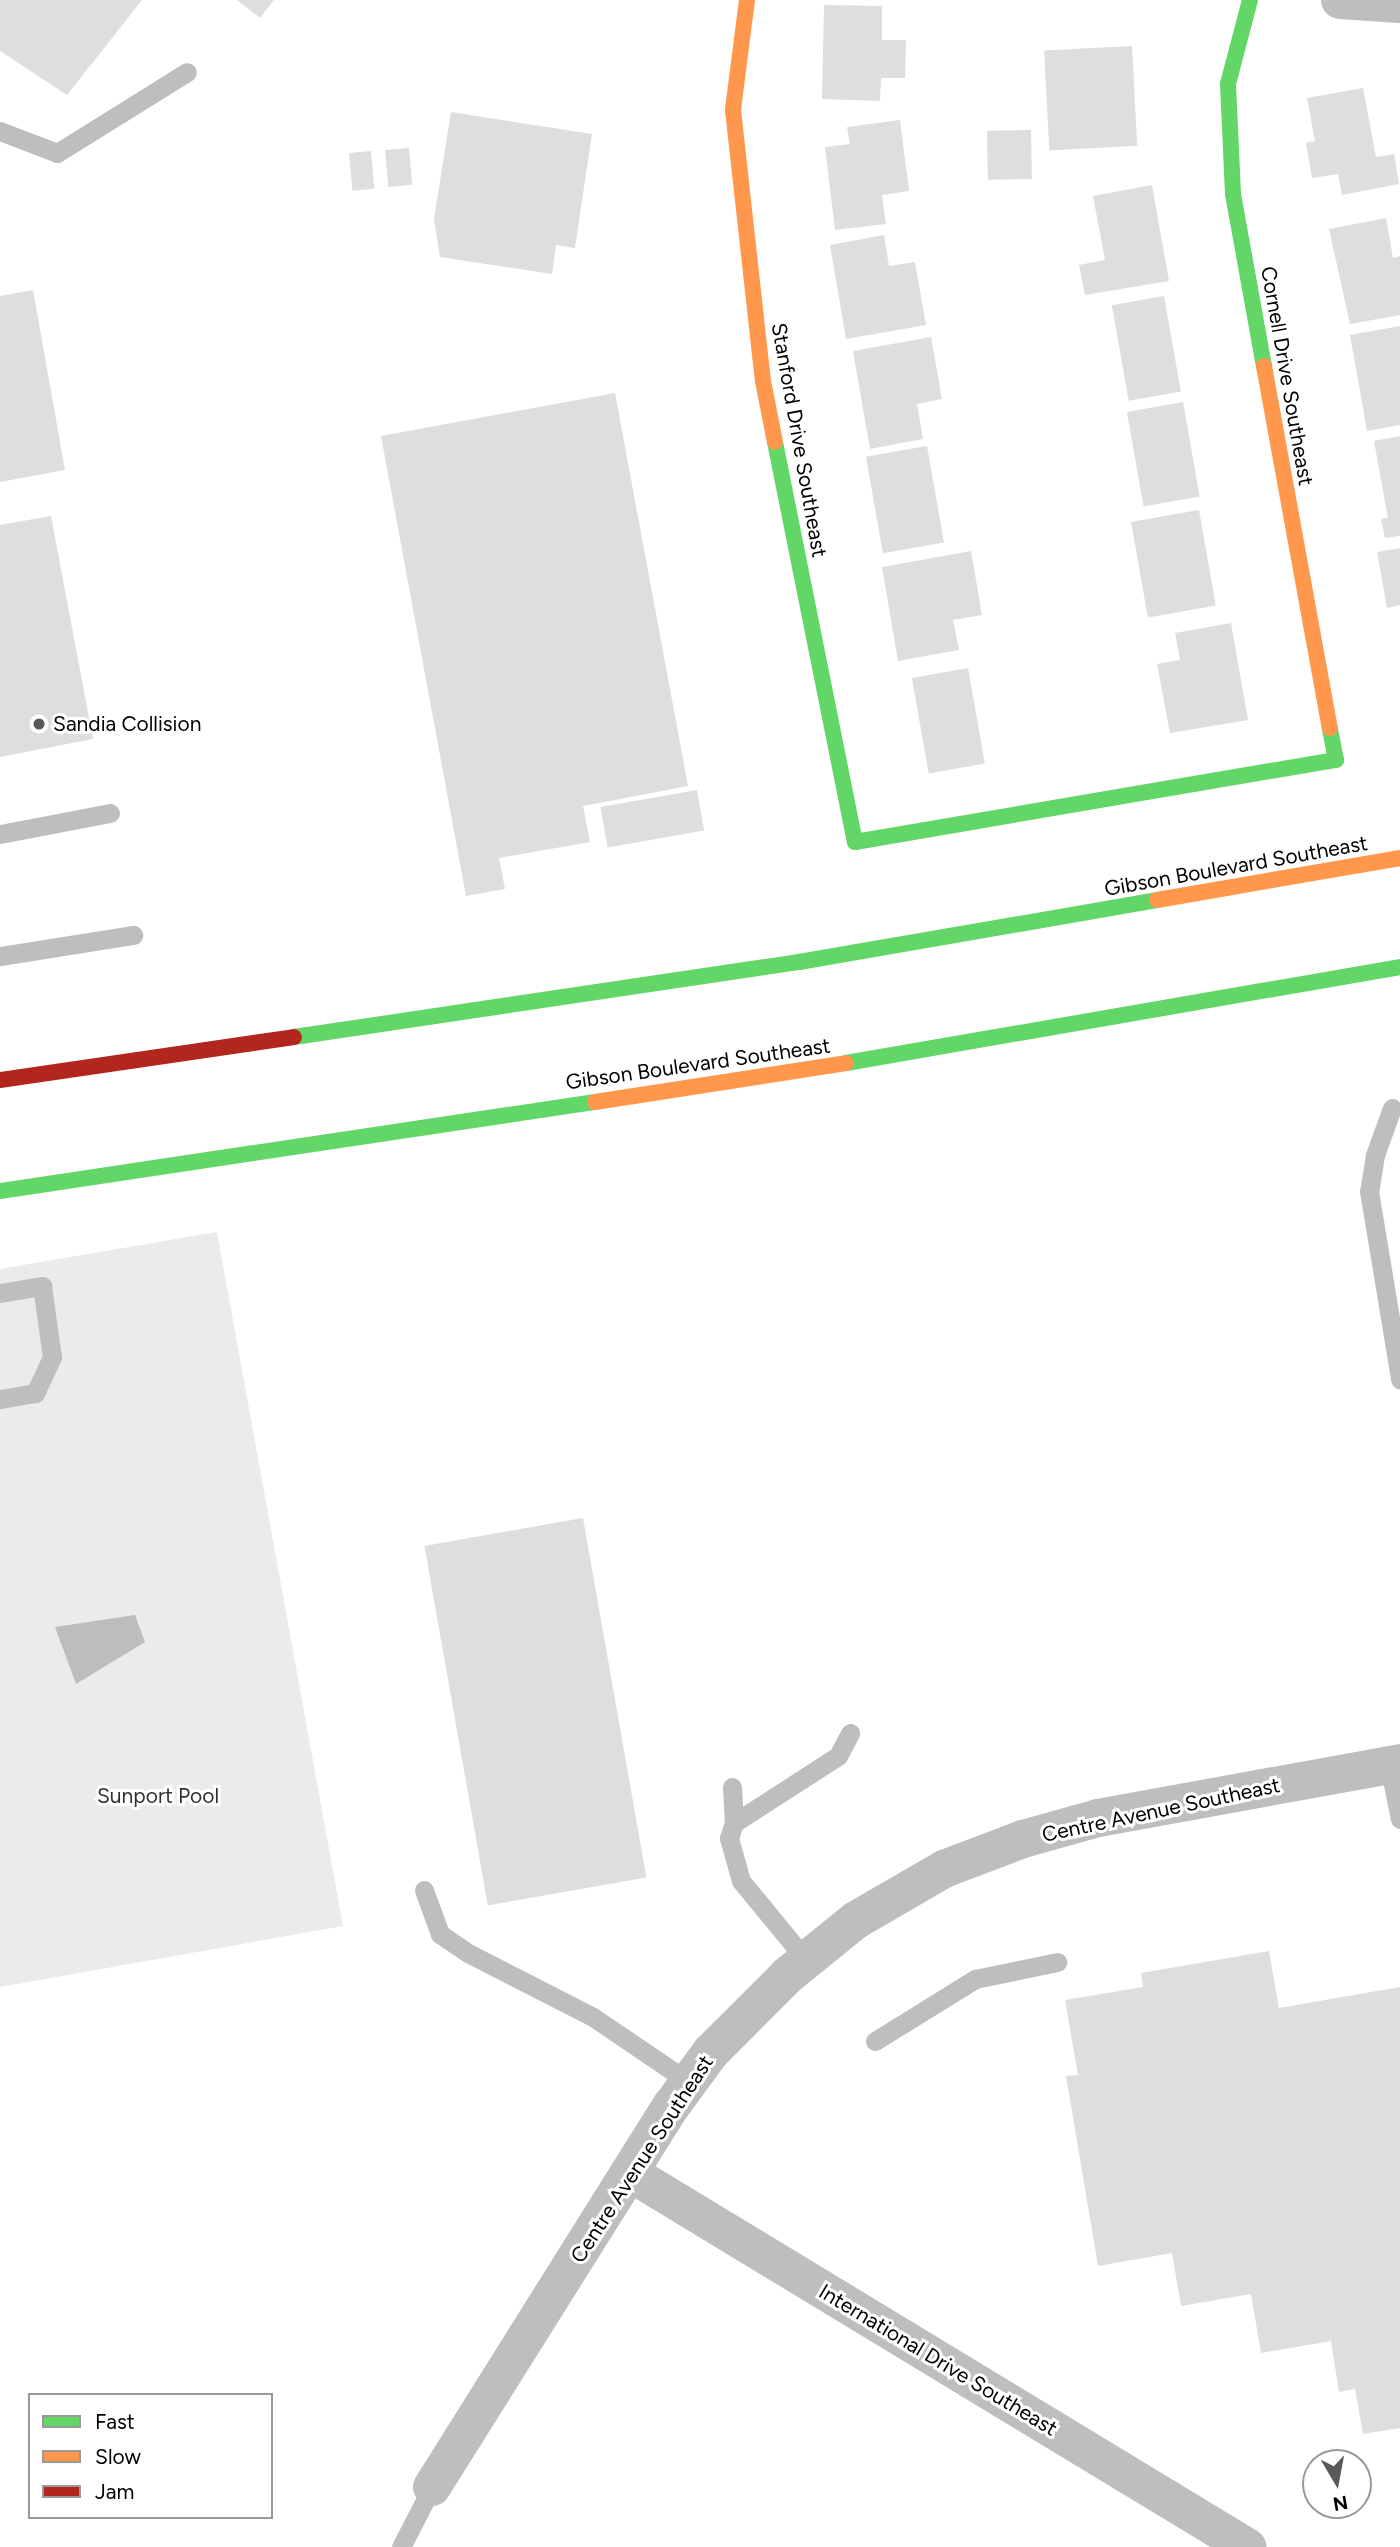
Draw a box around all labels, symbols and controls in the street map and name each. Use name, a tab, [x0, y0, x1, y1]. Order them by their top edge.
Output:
street label: Cornell Drive Southeast	[1255, 264, 1319, 488]
street label: Stanford Drive Southeast	[766, 321, 832, 559]
place label: Sandia Collision	[53, 711, 201, 737]
marker: Sandia Collision	[31, 716, 47, 732]
street label: Gibson Boulevard Southeast	[1102, 830, 1370, 902]
street label: Gibson Boulevard Southeast	[564, 1033, 832, 1095]
street label: Centre Avenue Southeast	[1040, 1772, 1282, 1848]
park label: Sunport Pool	[97, 1783, 219, 1809]
street label: Centre Avenue Southeast	[565, 2050, 719, 2268]
street label: International Drive Southeast	[814, 2279, 1062, 2441]
legend	[28, 2393, 273, 2519]
text: Fast	[95, 2409, 135, 2434]
text: Slow	[95, 2444, 141, 2469]
north arrow	[1302, 2449, 1372, 2519]
text: Jam	[95, 2479, 134, 2504]
text: N	[1331, 2491, 1350, 2516]

